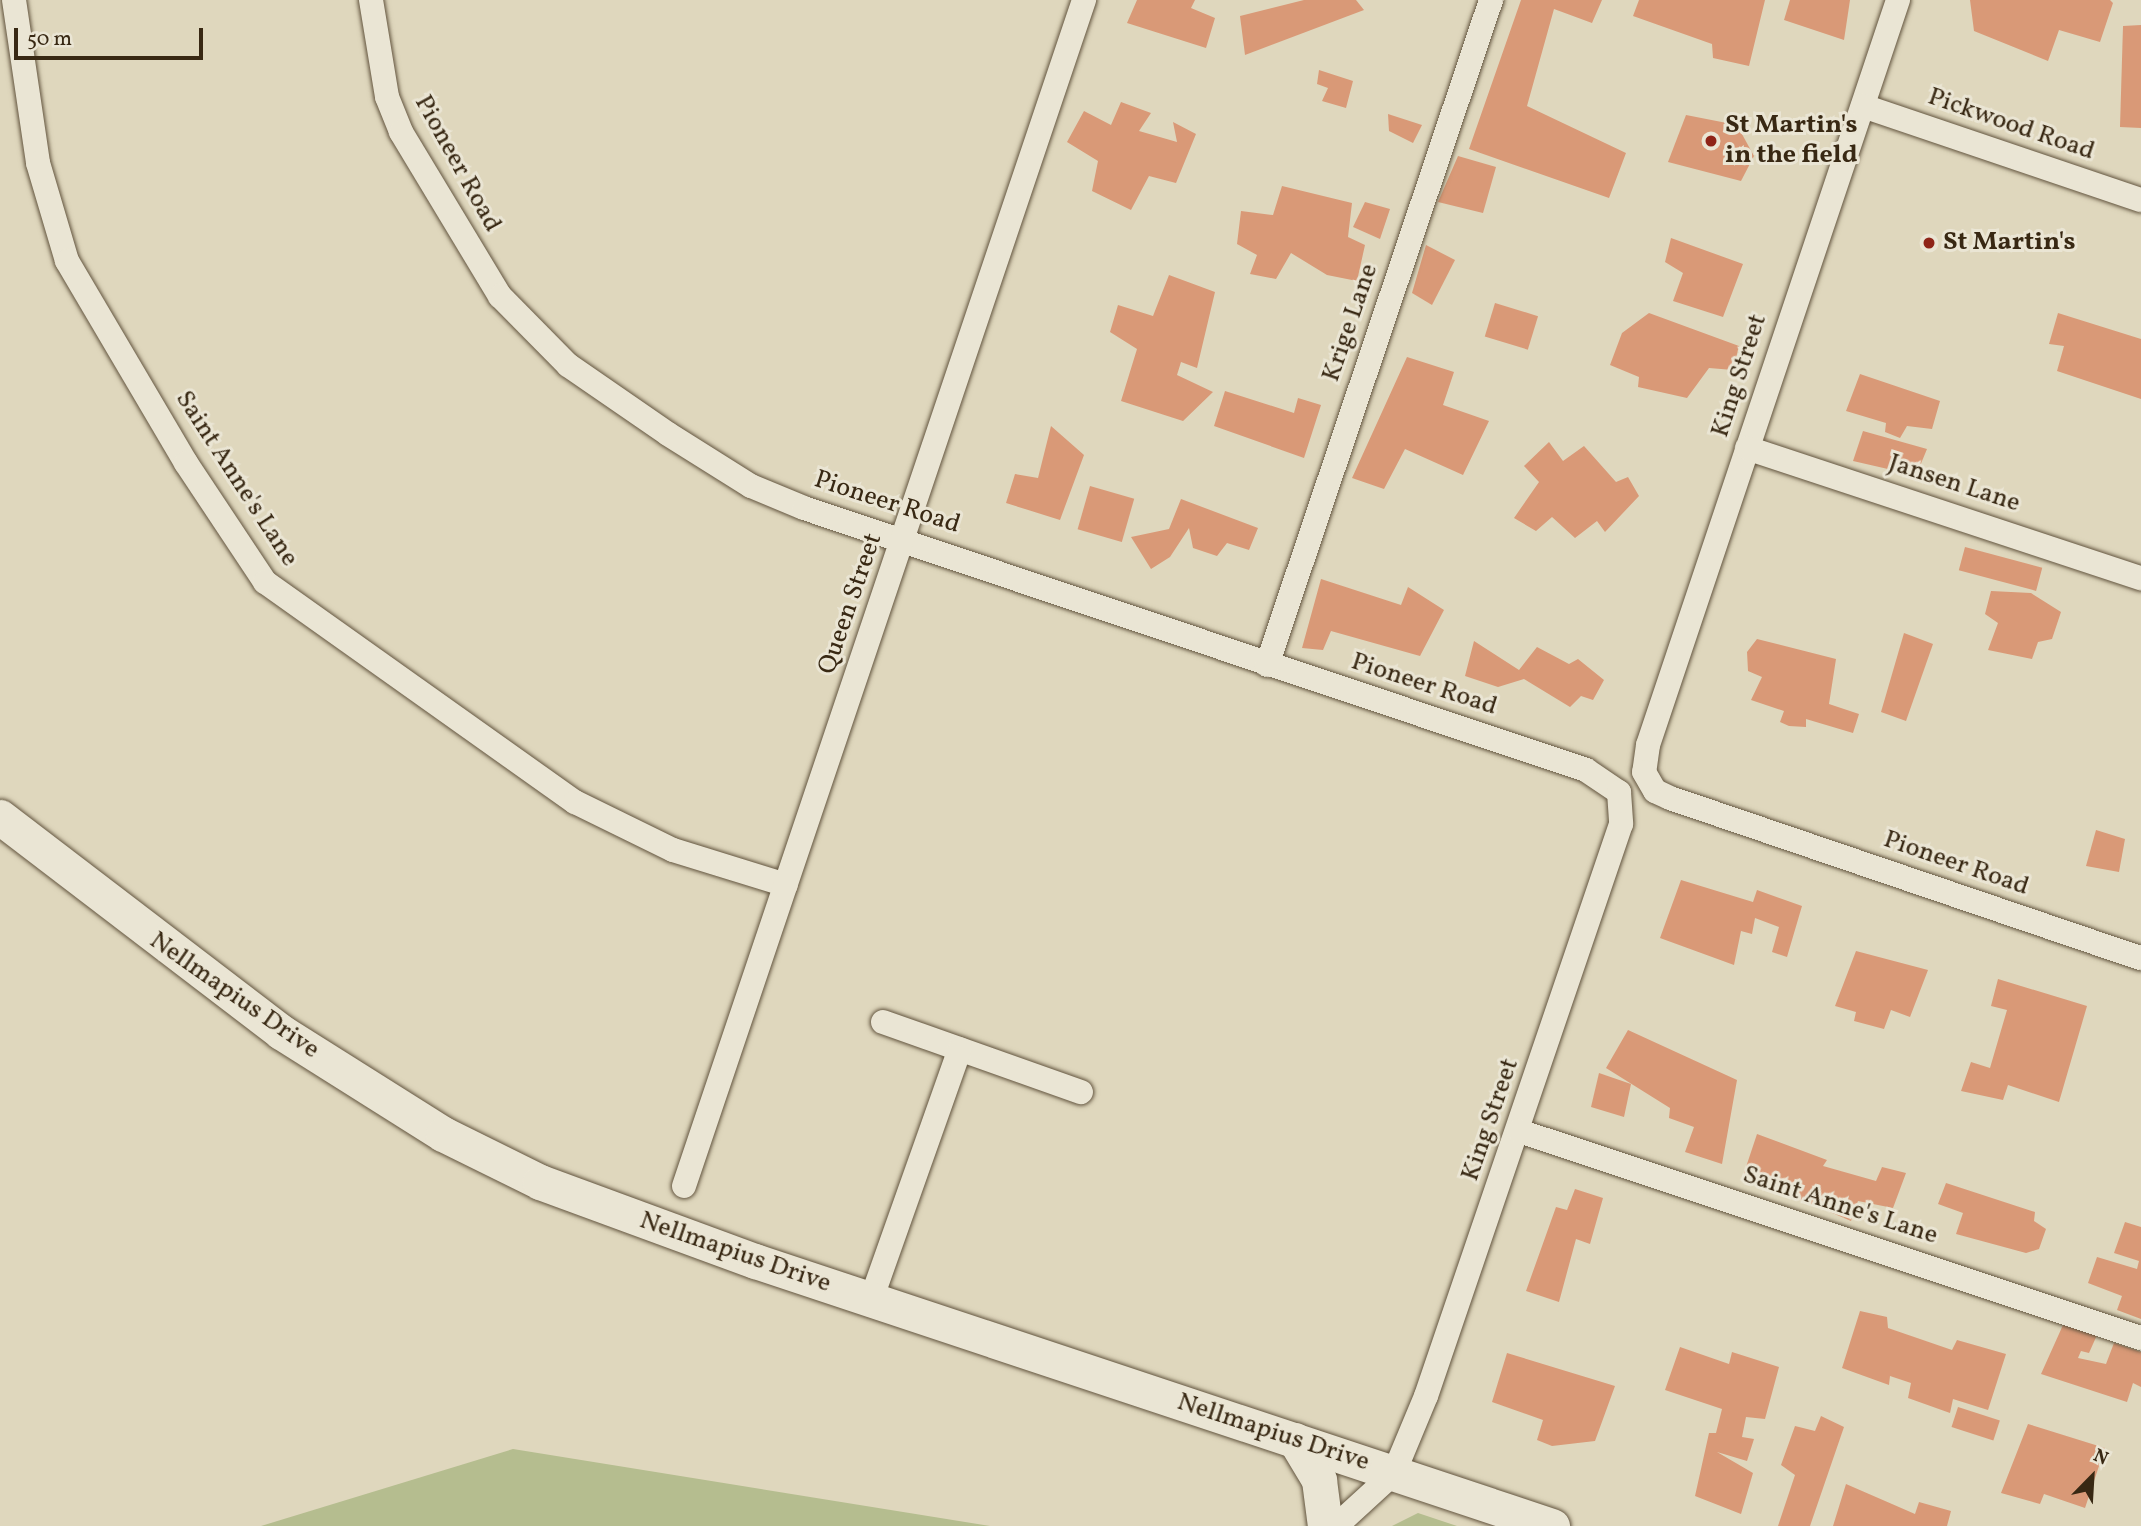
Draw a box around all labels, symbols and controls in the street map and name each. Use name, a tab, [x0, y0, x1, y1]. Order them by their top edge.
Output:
scale bar	[18, 14, 206, 58]
text: 50 m	[27, 25, 72, 54]
street label: Pickwood Road	[1924, 82, 2098, 168]
street label: Pioneer Road	[407, 90, 507, 238]
place label: St Martin's in the field	[1725, 110, 1858, 172]
marker: St Martin's in the field	[1703, 133, 1719, 149]
place label: St Martin's	[1943, 227, 2076, 259]
marker: St Martin's	[1921, 235, 1937, 251]
street label: Krige Lane	[1316, 260, 1386, 386]
street label: King Street	[1705, 310, 1775, 442]
street label: Saint Anne's Lane	[168, 385, 304, 573]
street label: Jansen Lane	[1884, 448, 2024, 520]
street label: Pioneer Road	[810, 465, 964, 541]
street label: Queen Street	[812, 529, 890, 679]
street label: Pioneer Road	[1347, 647, 1501, 723]
street label: Pioneer Road	[1879, 825, 2033, 903]
street label: Nellmapius Drive	[143, 926, 325, 1066]
street label: King Street	[1455, 1055, 1527, 1185]
street label: Saint Anne's Lane	[1739, 1160, 1941, 1252]
street label: Nellmapius Drive	[635, 1206, 835, 1300]
street label: Nellmapius Drive	[1173, 1387, 1373, 1479]
north arrow	[2057, 1442, 2127, 1512]
text: N	[2089, 1443, 2112, 1472]

